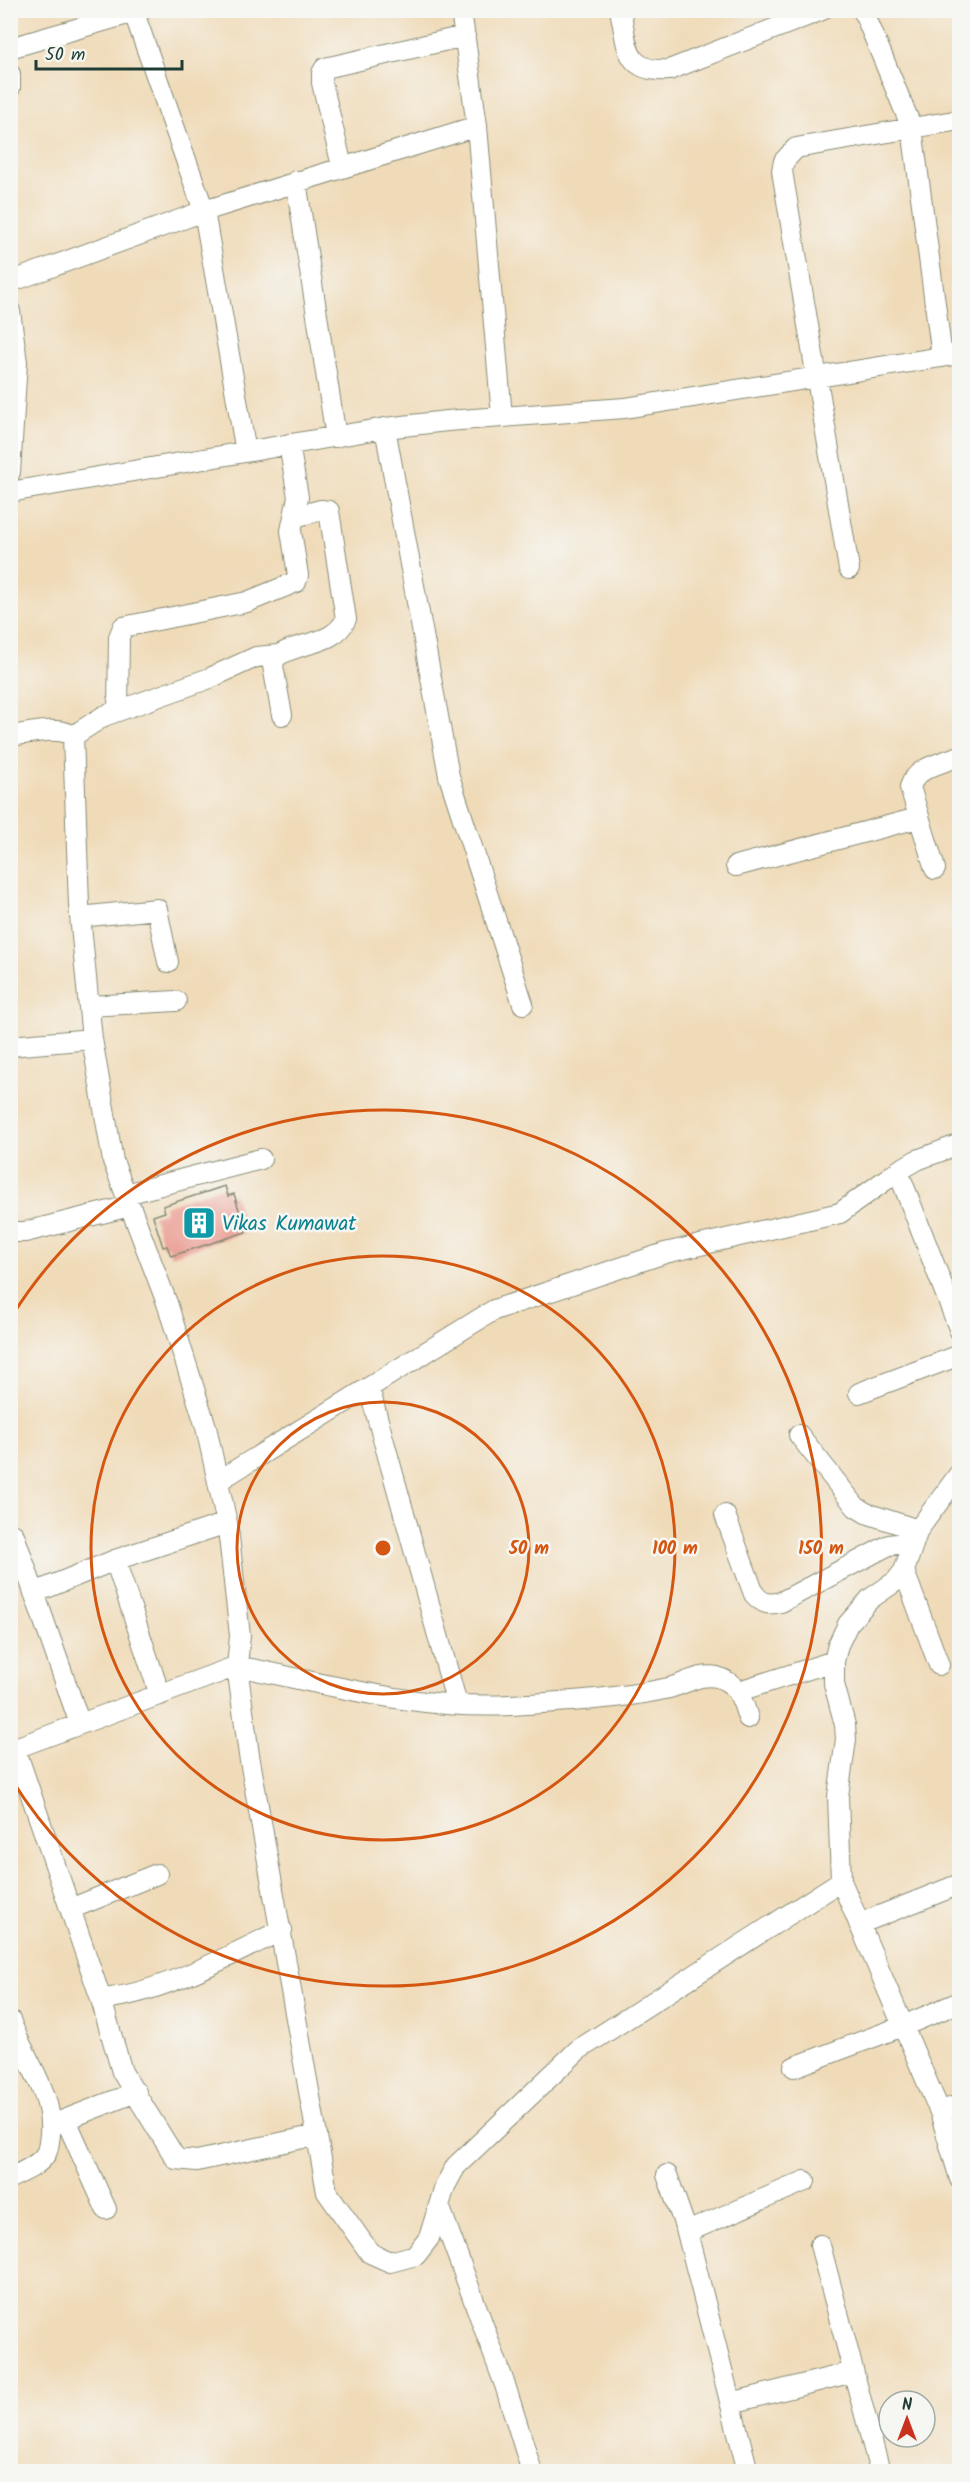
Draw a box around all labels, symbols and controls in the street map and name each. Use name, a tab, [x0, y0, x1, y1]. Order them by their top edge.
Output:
scale bar	[36, 33, 182, 71]
text: 50 m	[45, 41, 85, 70]
building icon: Vikas Kumawat	[181, 1205, 217, 1241]
place label: Vikas Kumawat	[222, 1208, 357, 1241]
text: 50 m	[508, 1535, 549, 1564]
text: 100 m	[652, 1535, 698, 1564]
text: 150 m	[798, 1535, 844, 1564]
centre of rings	[373, 1538, 393, 1558]
north arrow	[877, 2389, 937, 2449]
text: N	[902, 2393, 912, 2418]

